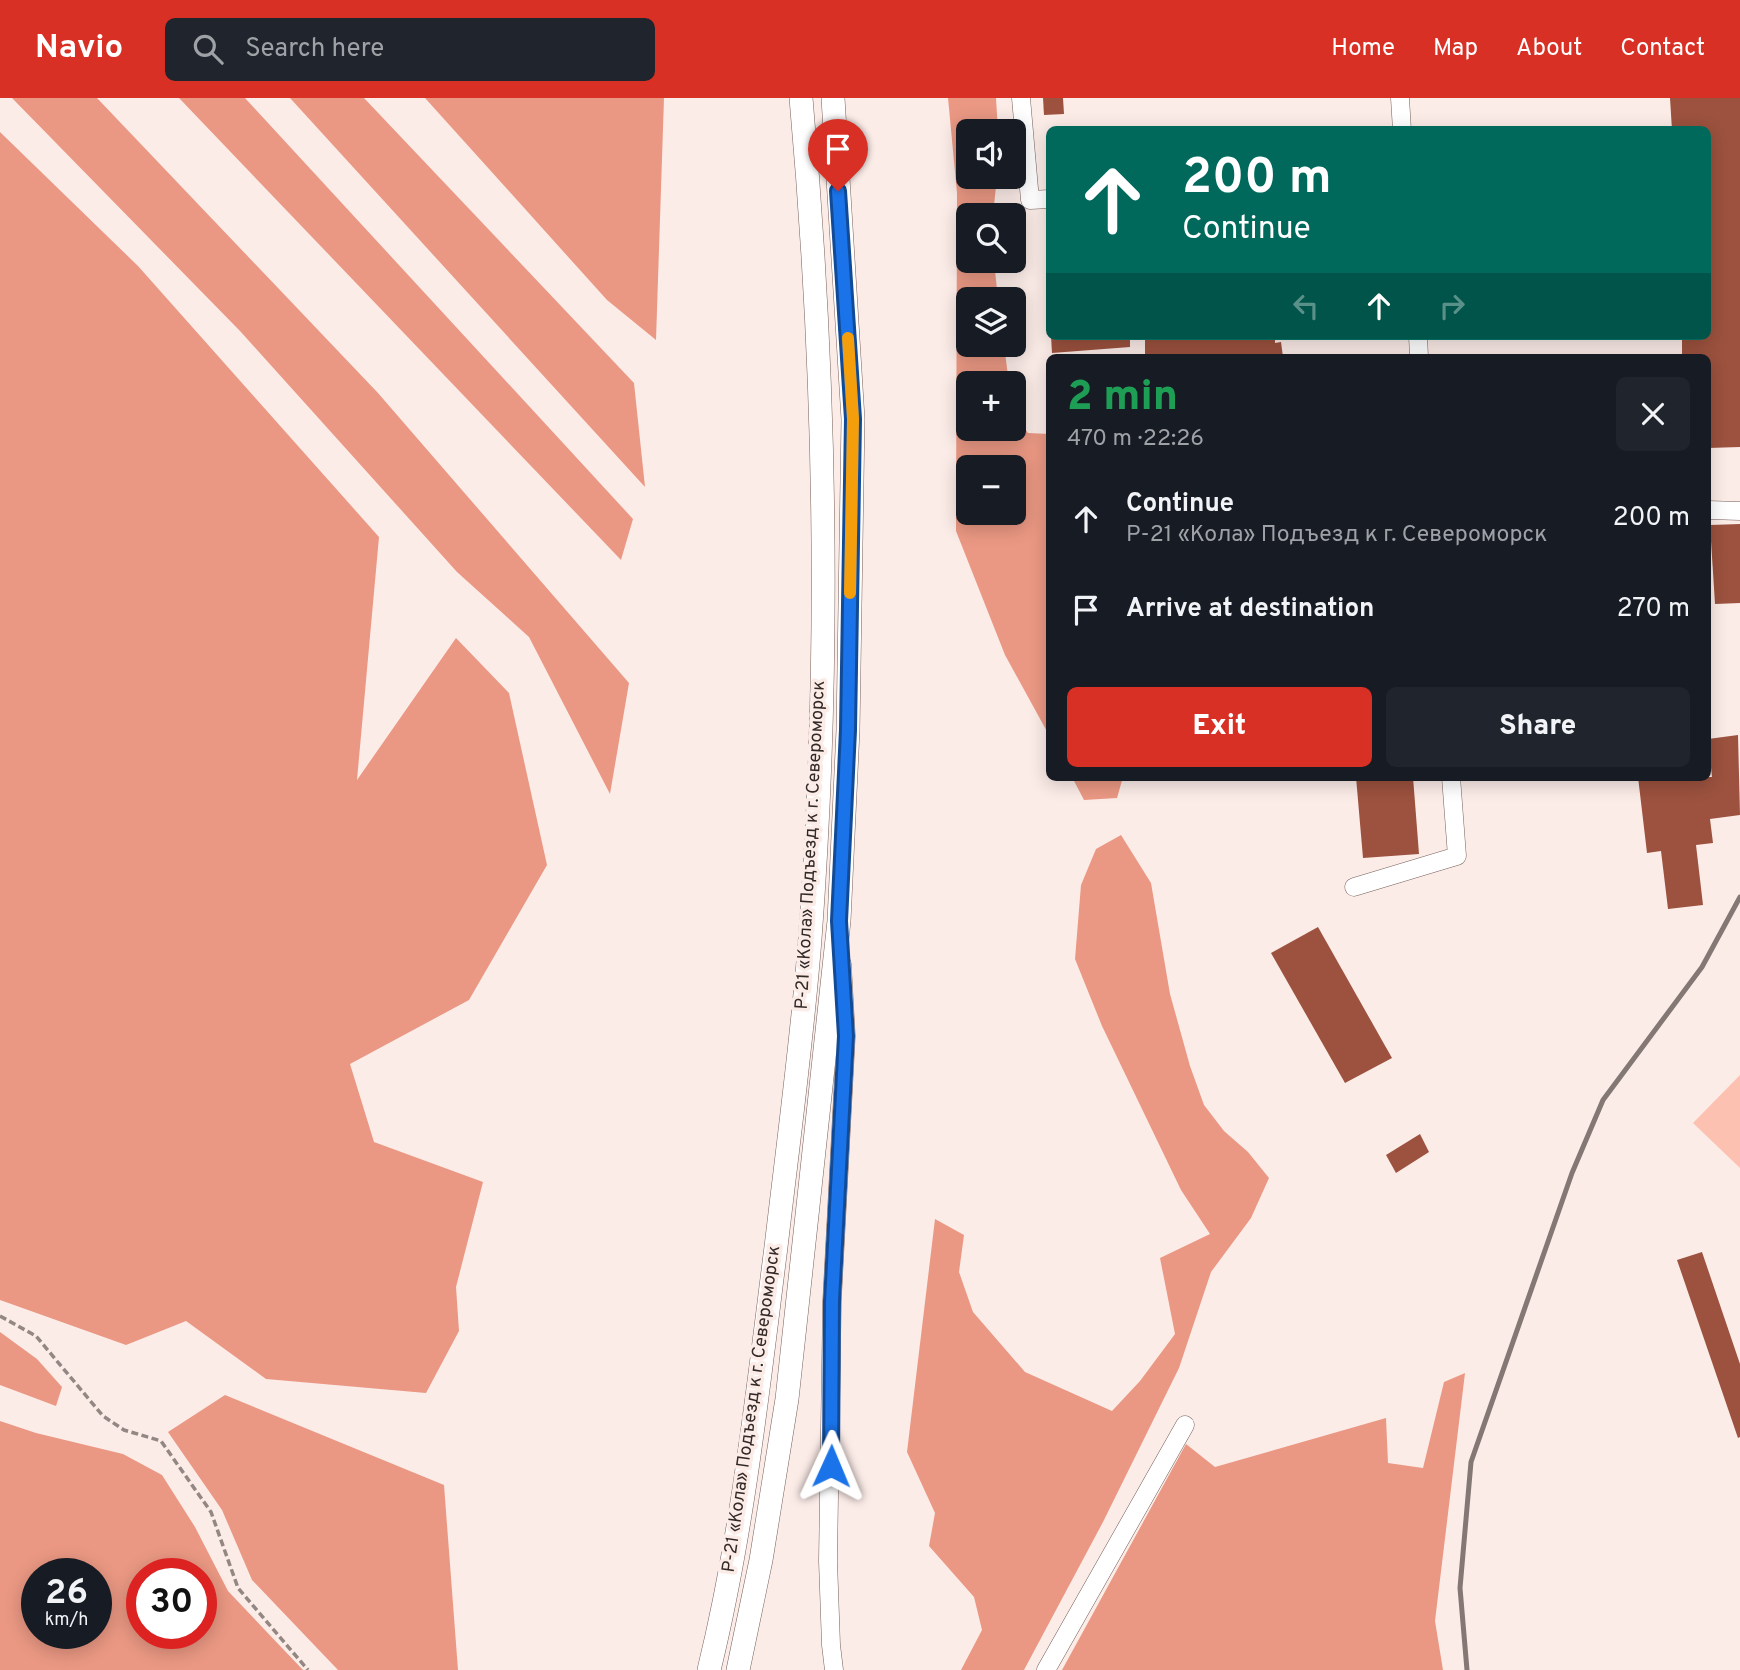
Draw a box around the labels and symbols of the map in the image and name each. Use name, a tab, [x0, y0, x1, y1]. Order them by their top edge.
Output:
pin	[808, 119, 868, 191]
street label: Р-21 «Кола» Подъезд к г. Североморск	[791, 680, 831, 1010]
street label: Р-21 «Кола» Подъезд к г. Североморск	[718, 1244, 786, 1574]
position arrow	[794, 1429, 868, 1503]
speed limit sign: 30	[126, 1558, 217, 1649]

